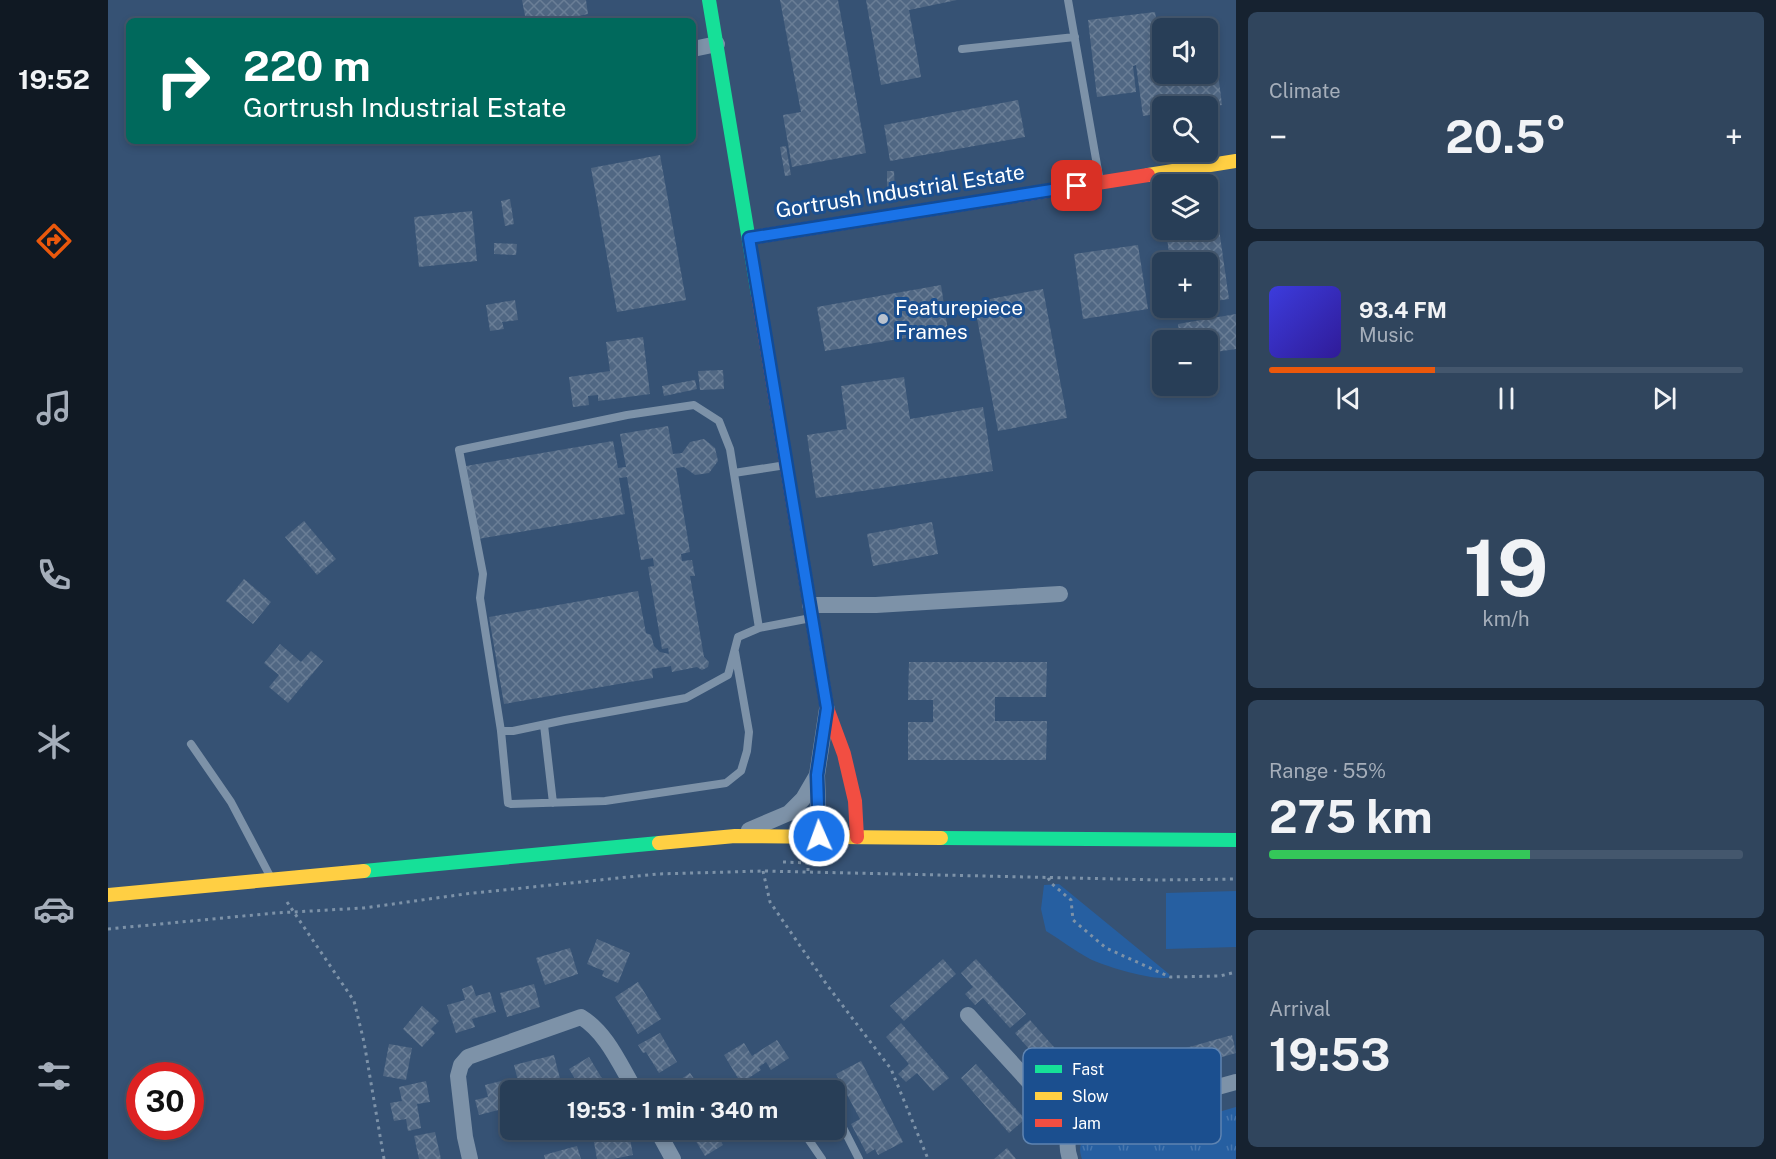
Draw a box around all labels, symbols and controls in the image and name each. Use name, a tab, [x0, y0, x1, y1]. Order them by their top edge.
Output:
map controls	[1152, 18, 1218, 396]
button: sound	[1152, 18, 1218, 84]
text: 220 m	[243, 41, 371, 90]
icon: right	[144, 42, 222, 120]
text: 19:52	[18, 63, 90, 95]
text: Climate	[1269, 79, 1341, 103]
text: Gortrush Industrial Estate	[243, 91, 567, 123]
button: search	[1152, 96, 1218, 162]
text: 20.5°	[1445, 110, 1567, 163]
text: −	[1269, 118, 1287, 156]
text: +	[1725, 118, 1743, 156]
street label: Gortrush Industrial Estate	[774, 159, 1026, 223]
pin	[1051, 160, 1102, 211]
icon: arrive	[1060, 169, 1093, 202]
button: layers	[1152, 174, 1218, 240]
icon: directions	[33, 220, 75, 262]
button: +	[1152, 252, 1218, 318]
place label: Featurepiece Frames	[895, 295, 1023, 344]
text: 93.4 FM	[1359, 297, 1447, 323]
marker: Featurepiece Frames	[876, 312, 890, 326]
text: Music	[1359, 323, 1414, 347]
button: −	[1152, 330, 1218, 396]
icon: previous	[1332, 382, 1365, 415]
icon: pause	[1490, 382, 1523, 415]
icon: next	[1648, 382, 1681, 415]
icon: music	[33, 387, 75, 429]
text: 19	[1464, 522, 1548, 614]
icon: phone	[33, 554, 75, 596]
text: km/h	[1482, 607, 1530, 631]
icon: climate	[33, 721, 75, 763]
text: Range · 55%	[1269, 759, 1386, 783]
text: 275 km	[1269, 790, 1433, 843]
position arrow	[787, 804, 851, 868]
icon: car	[33, 888, 75, 930]
text: Arrival	[1269, 997, 1331, 1021]
text: 19:53	[1269, 1028, 1390, 1081]
legend	[1023, 1048, 1221, 1144]
icon: filters	[33, 1055, 75, 1097]
text: Fast	[1072, 1060, 1104, 1079]
speed limit sign: 30	[126, 1062, 204, 1140]
text: Slow	[1072, 1087, 1109, 1106]
text: 19:53 · 1 min · 340 m	[567, 1097, 778, 1123]
text: Jam	[1072, 1114, 1101, 1133]

